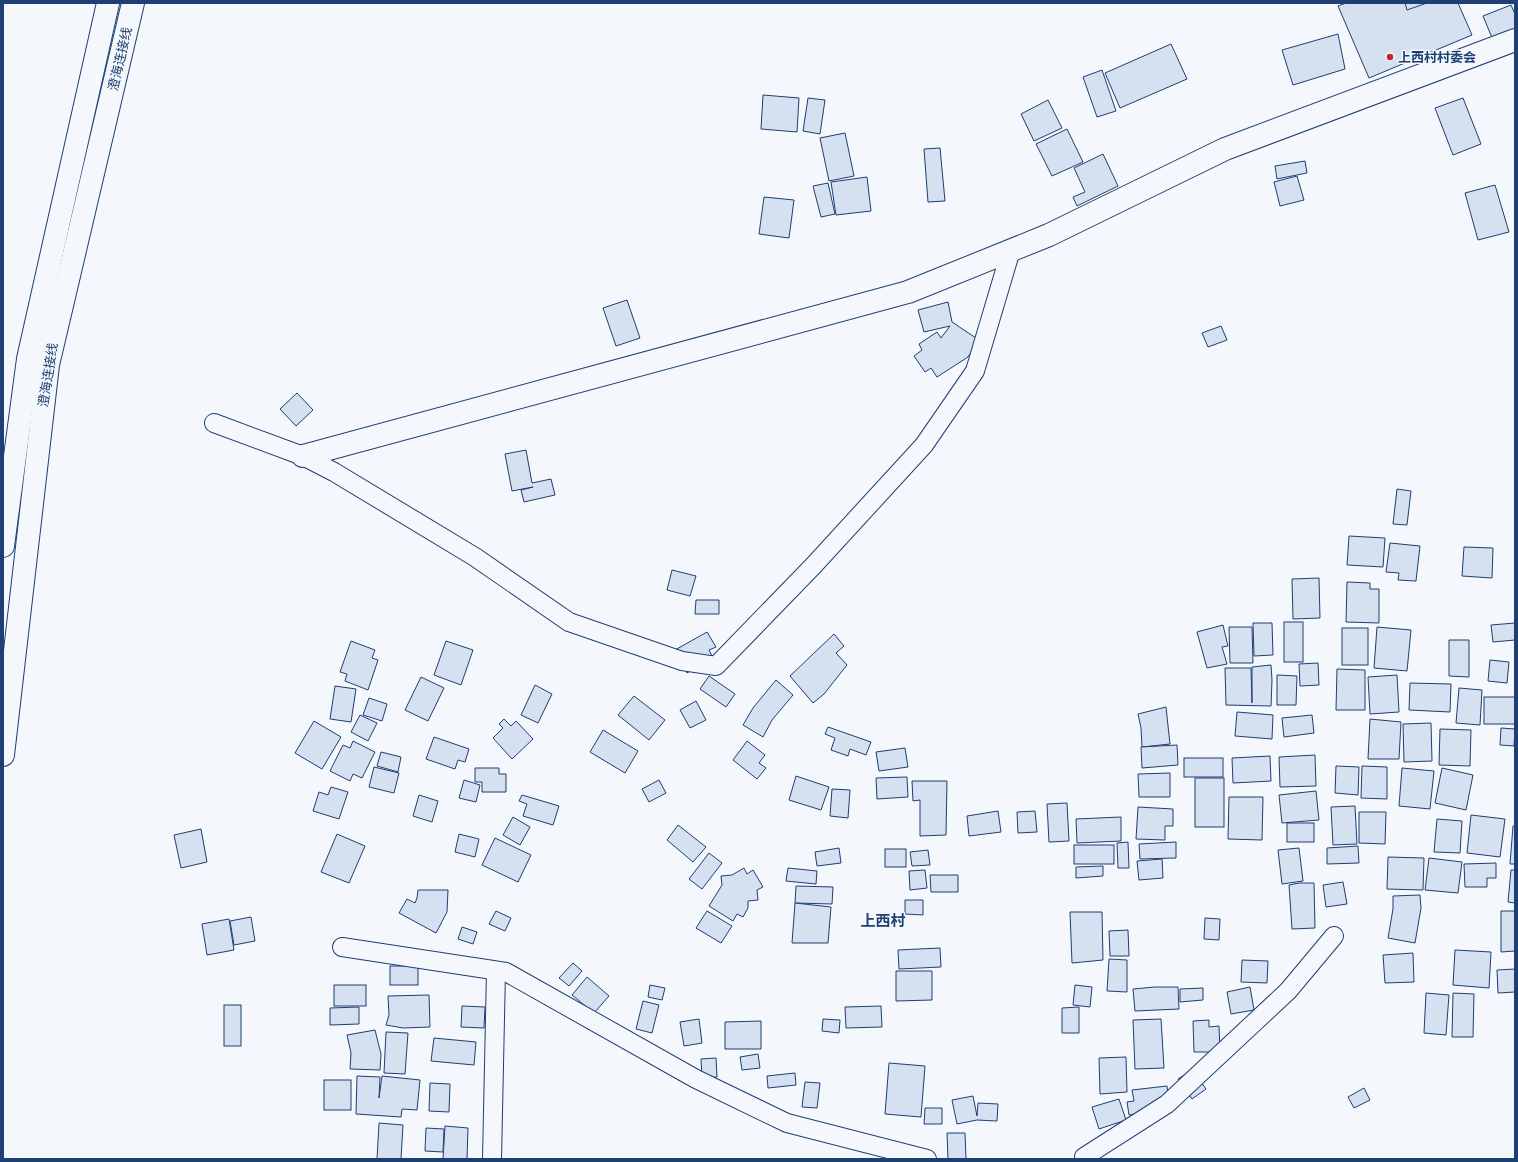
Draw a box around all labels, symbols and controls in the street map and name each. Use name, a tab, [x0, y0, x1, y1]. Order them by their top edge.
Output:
street label: 澄海连接线	[105, 26, 135, 92]
place label: 上西村村委会	[1398, 50, 1476, 65]
marker: 上西村村委会	[1385, 52, 1395, 62]
street label: 澄海连接线	[36, 342, 60, 408]
district label: 上西村	[860, 912, 906, 929]

